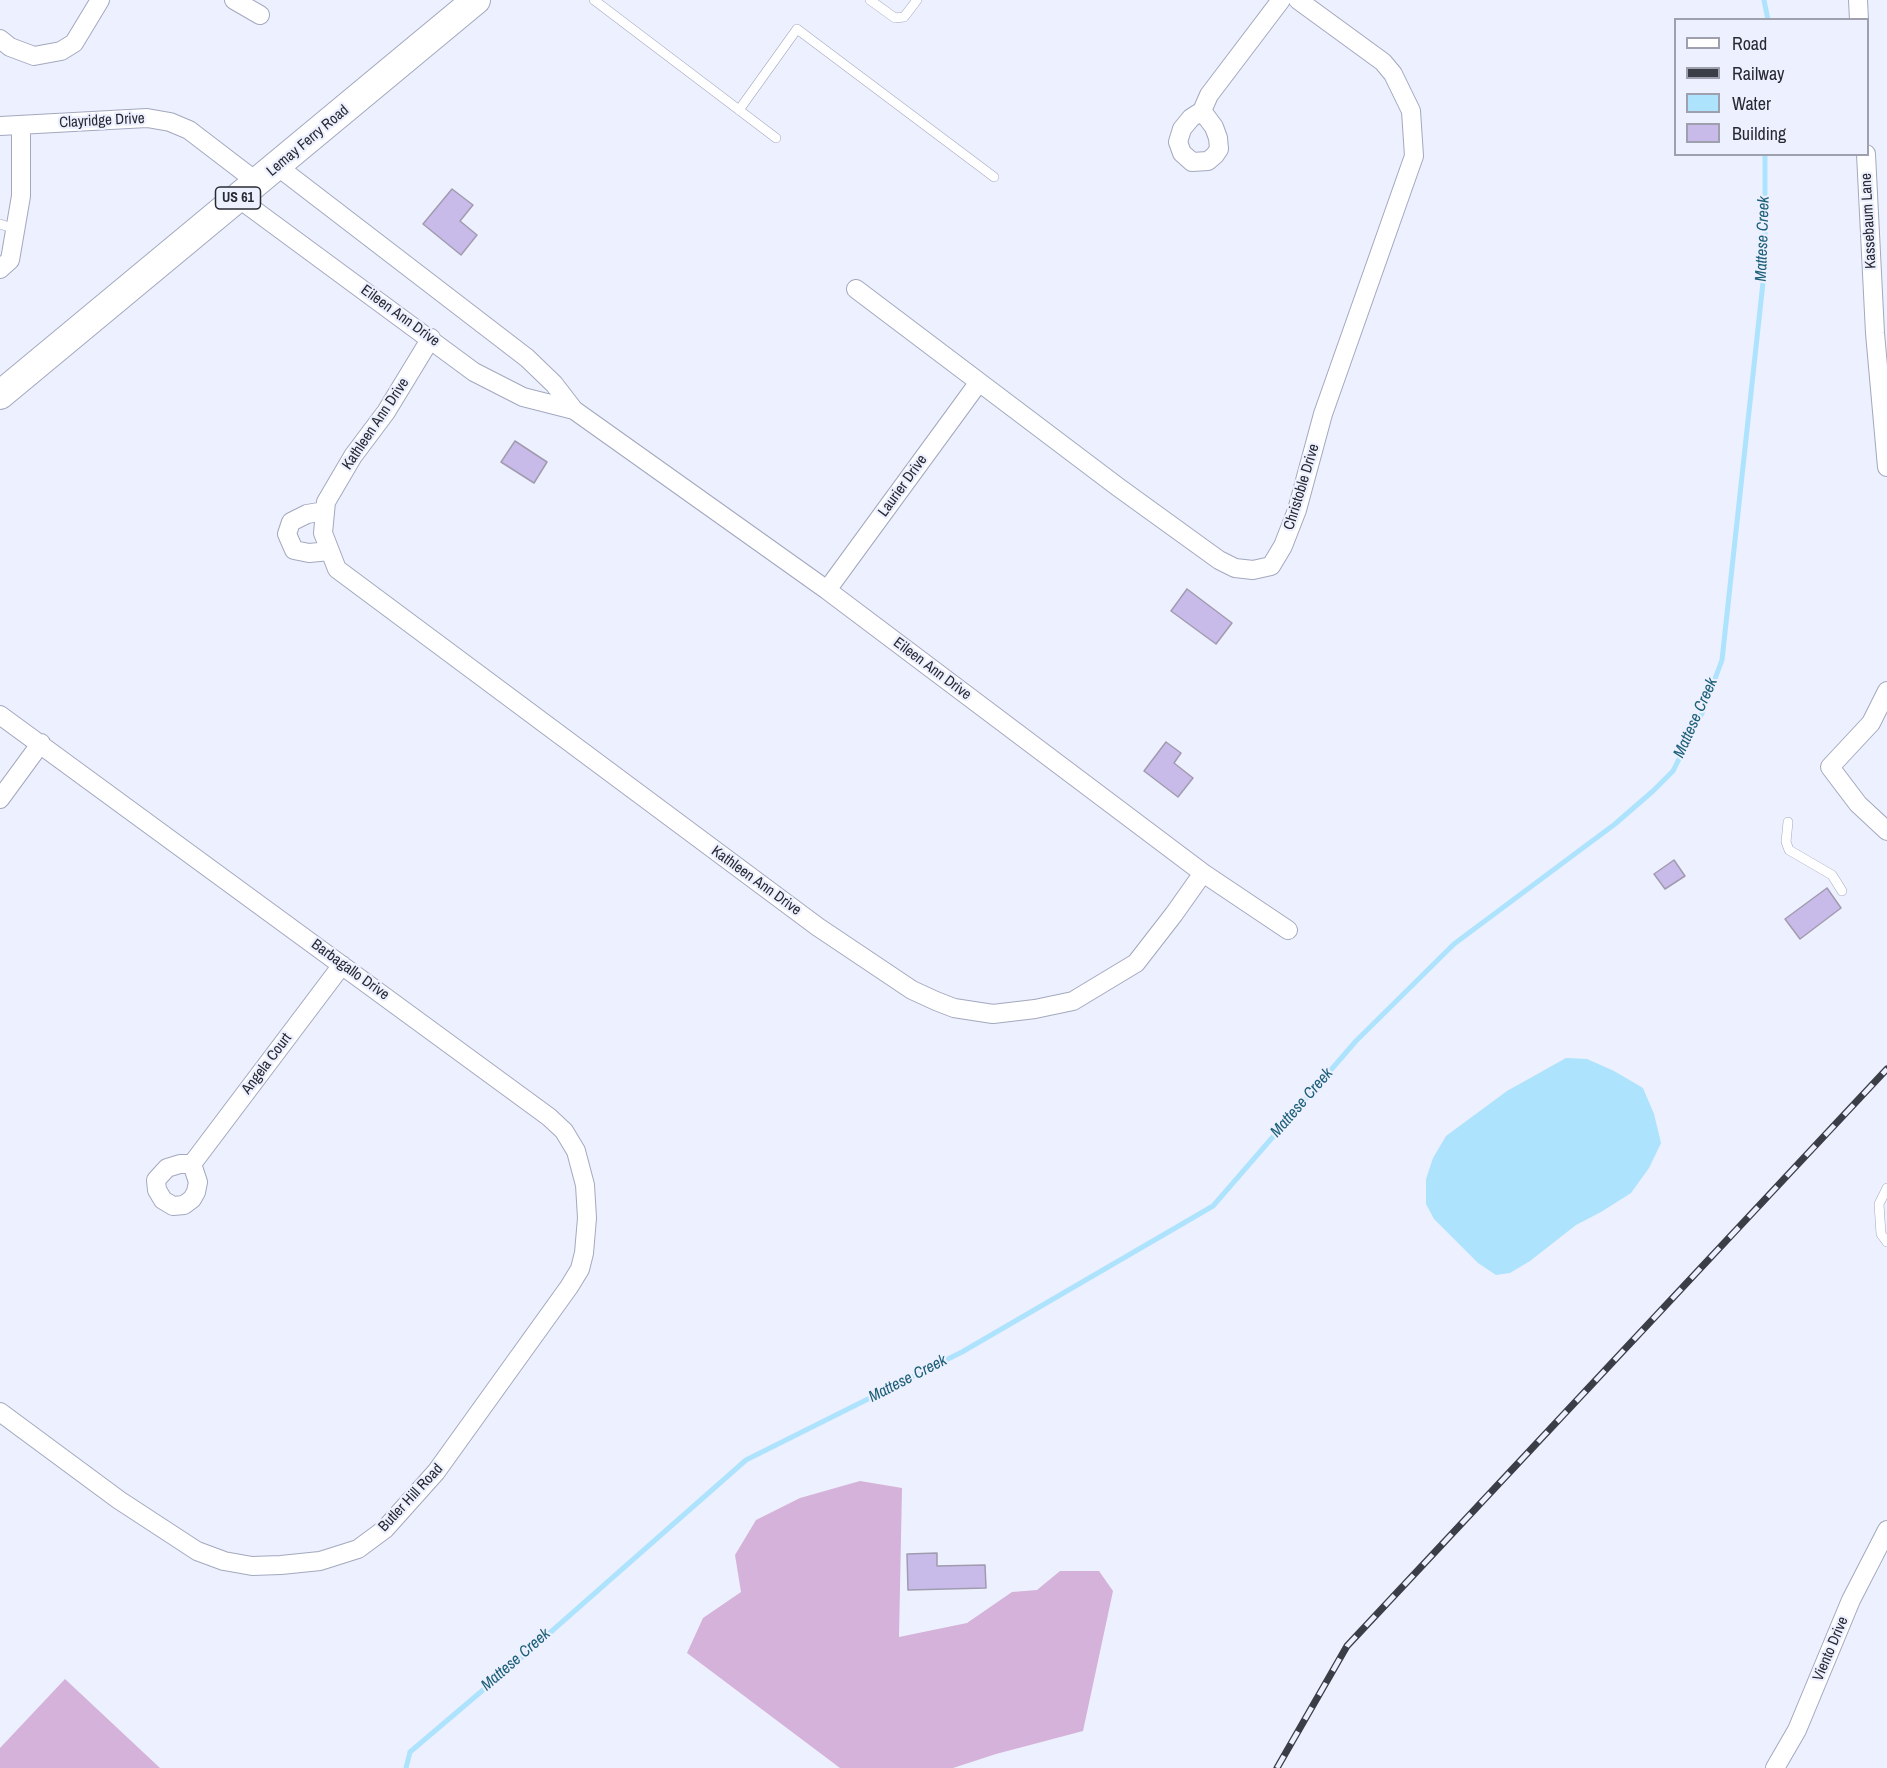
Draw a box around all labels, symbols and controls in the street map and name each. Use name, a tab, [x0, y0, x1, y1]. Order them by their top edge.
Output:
legend	[1674, 18, 1869, 156]
text: Road	[1732, 31, 1767, 56]
text: Railway	[1732, 61, 1785, 86]
text: Water	[1732, 91, 1771, 116]
street label: Lemay Ferry Road	[263, 102, 353, 180]
street label: Clayridge Drive	[59, 110, 145, 132]
text: Building	[1732, 121, 1786, 146]
street label: Kassebaum Lane	[1858, 173, 1880, 269]
road number: US 61	[216, 187, 260, 209]
water label: Mattese Creek	[1752, 196, 1774, 282]
street label: Eileen Ann Drive	[357, 281, 443, 351]
street label: Kathleen Ann Drive	[339, 375, 413, 473]
street label: Christoble Drive	[1280, 442, 1324, 532]
street label: Laurier Drive	[875, 452, 931, 520]
street label: Eileen Ann Drive	[889, 634, 975, 704]
water label: Mattese Creek	[1670, 675, 1722, 761]
street label: Kathleen Ann Drive	[708, 842, 804, 920]
street label: Barbagallo Drive	[308, 936, 392, 1004]
street label: Angela Court	[238, 1030, 296, 1098]
water label: Mattese Creek	[1267, 1065, 1337, 1141]
water label: Mattese Creek	[866, 1351, 950, 1407]
street label: Butler Hill Road	[375, 1460, 447, 1536]
street label: Viento Drive	[1809, 1614, 1853, 1684]
water label: Mattese Creek	[478, 1625, 554, 1695]

